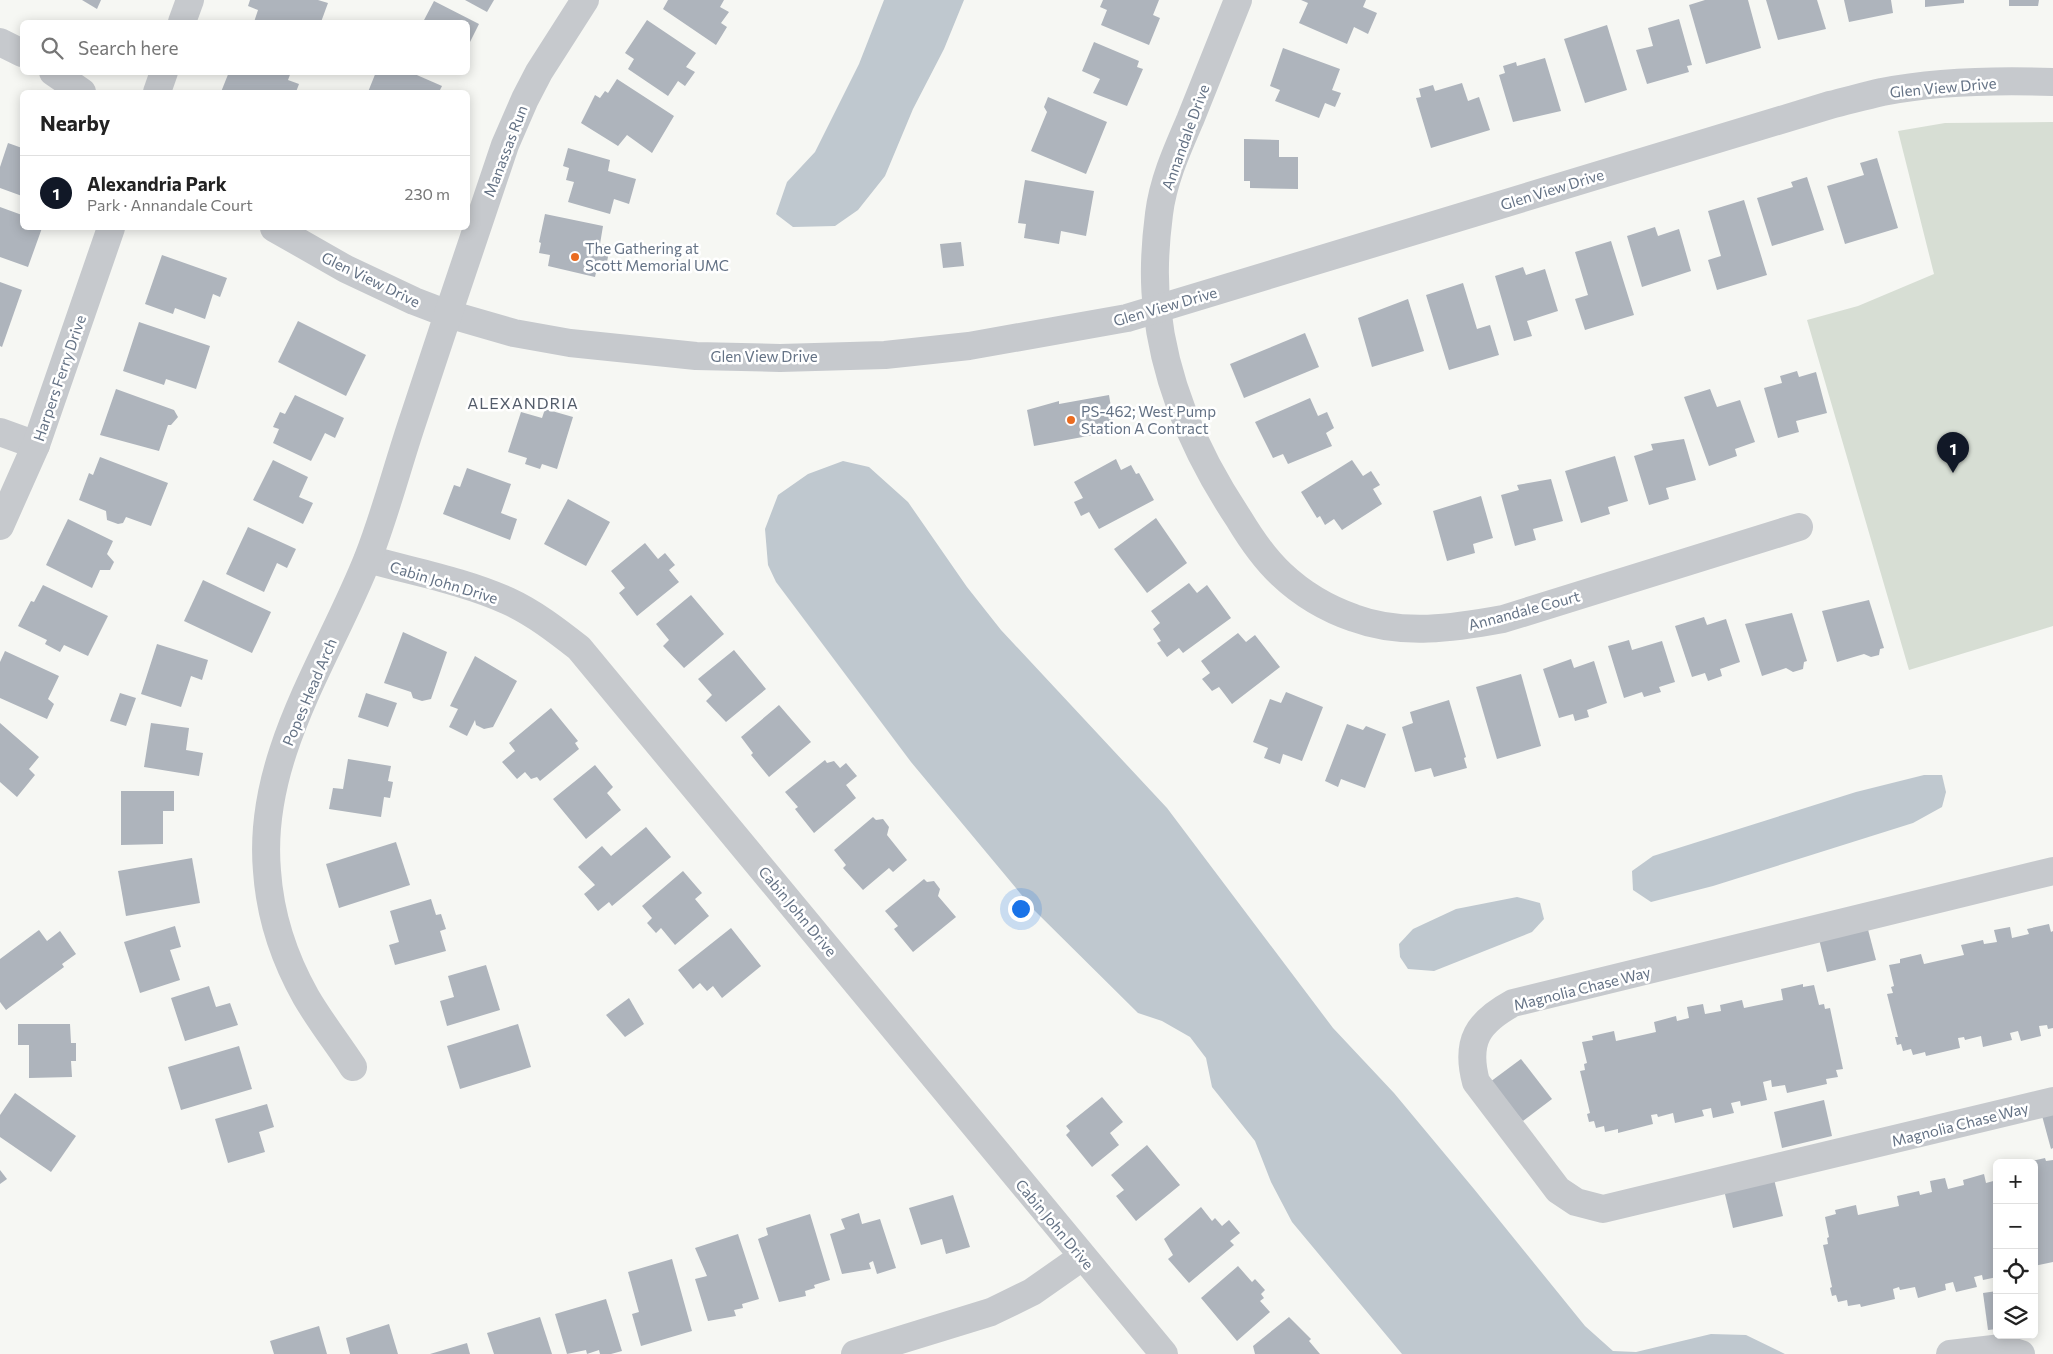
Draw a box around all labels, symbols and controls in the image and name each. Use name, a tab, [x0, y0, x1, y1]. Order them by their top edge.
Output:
search box	[20, 20, 470, 75]
icon: search	[38, 34, 66, 62]
text: Search here	[78, 36, 178, 59]
street label: Glen View Drive	[1889, 73, 1997, 101]
street label: Annandale Drive	[1158, 82, 1213, 192]
street label: Manassas Run	[479, 103, 531, 199]
text: Nearby	[40, 110, 110, 135]
street label: Glen View Drive	[1498, 165, 1606, 213]
text: Alexandria Park	[87, 172, 227, 195]
text: 1	[52, 184, 60, 203]
text: 230 m	[405, 184, 450, 203]
text: Park · Annandale Court	[87, 195, 253, 214]
place label: The Gathering at Scott Memorial UMC	[585, 239, 729, 274]
street label: Glen View Drive	[319, 247, 423, 311]
marker: The Gathering at Scott Memorial UMC	[569, 251, 581, 263]
street label: Glen View Drive	[1111, 283, 1219, 329]
street label: Harpers Ferry Drive	[29, 312, 89, 443]
street label: Glen View Drive	[710, 347, 818, 365]
district label: ALEXANDRIA	[467, 393, 579, 412]
place label: PS-462; West Pump Station A Contract	[1081, 402, 1216, 437]
marker: PS-462; West Pump Station A Contract	[1065, 414, 1077, 426]
pin: 1	[1937, 432, 1969, 473]
street label: Cabin John Drive	[388, 557, 500, 607]
street label: Annandale Court	[1466, 586, 1582, 634]
street label: Popes Head Arch	[278, 635, 340, 749]
street label: Cabin John Drive	[755, 862, 841, 960]
your location	[1008, 896, 1034, 922]
street label: Magnolia Chase Way	[1512, 962, 1653, 1014]
street label: Magnolia Chase Way	[1890, 1098, 2031, 1150]
map controls	[1993, 1159, 2038, 1339]
button: +	[1993, 1159, 2038, 1204]
street label: Cabin John Drive	[1012, 1175, 1098, 1273]
button: −	[1993, 1204, 2038, 1249]
button: locate	[1993, 1249, 2038, 1294]
button: layers	[1993, 1294, 2038, 1339]

